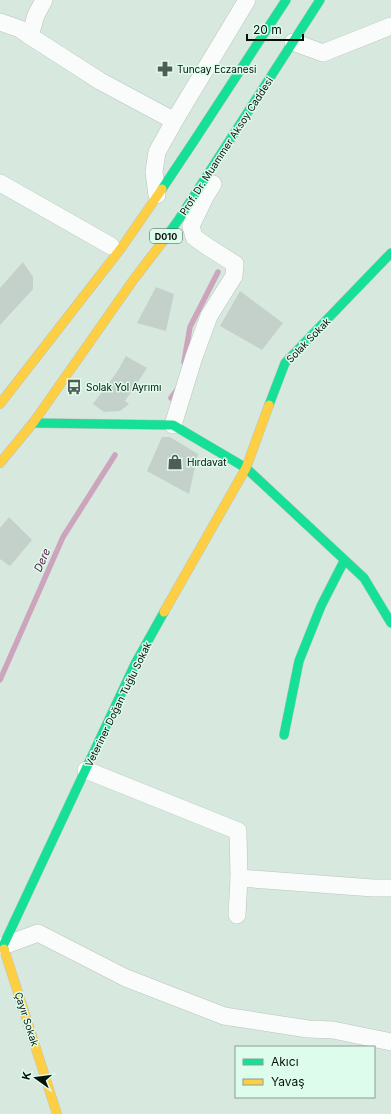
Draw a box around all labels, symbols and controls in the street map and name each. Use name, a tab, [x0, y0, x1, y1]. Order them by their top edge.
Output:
scale bar	[247, 16, 303, 42]
text: 20 m	[253, 22, 282, 37]
pharmacy icon: Tuncay Eczanesi	[156, 60, 174, 78]
place label: Tuncay Eczanesi	[177, 63, 256, 75]
street label: Prof. Dr. Muammer Aksoy Caddesi	[177, 75, 275, 217]
road number: D010	[150, 229, 182, 243]
street label: Solak Sokak	[284, 315, 333, 365]
bus stop icon: Solak Yol Ayrımı	[65, 378, 83, 396]
place label: Solak Yol Ayrımı	[86, 381, 161, 393]
shop icon: Hırdavat	[166, 453, 184, 471]
place label: Hırdavat	[187, 456, 227, 468]
water label: Dere	[31, 546, 53, 574]
street label: Veteriner Doğan Tuğlu Sokak	[82, 639, 154, 768]
street label: Çayır Sokak	[13, 990, 42, 1048]
legend	[235, 1046, 375, 1098]
text: Akıcı	[271, 1054, 299, 1069]
north arrow	[16, 1058, 56, 1098]
text: K	[19, 1070, 34, 1081]
text: Yavaş	[271, 1074, 305, 1089]

